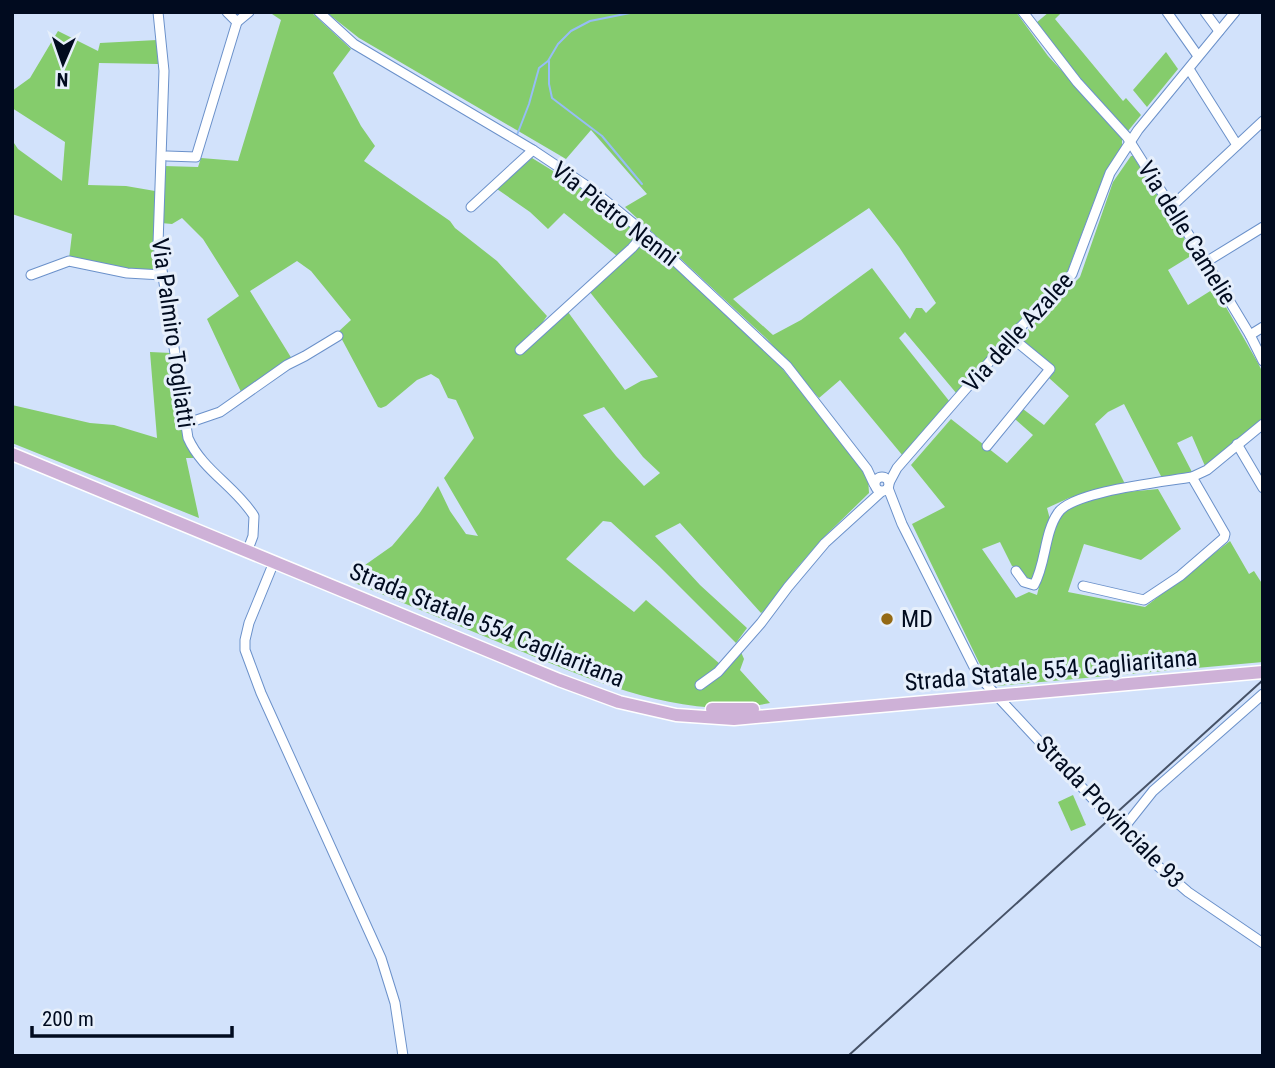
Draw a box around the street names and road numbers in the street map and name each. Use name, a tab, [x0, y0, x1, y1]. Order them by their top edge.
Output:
street label: Via Pietro Nenni	[546, 156, 684, 272]
street label: Via delle Camelie	[1132, 156, 1242, 310]
street label: Via Palmiro Togliatti	[146, 236, 200, 430]
street label: Via delle Azalee	[957, 267, 1079, 397]
street label: Strada Statale 554 Cagliaritana	[346, 557, 628, 693]
street label: Strada Statale 554 Cagliaritana	[903, 643, 1199, 697]
street label: Strada Provinciale 93	[1030, 730, 1190, 894]

